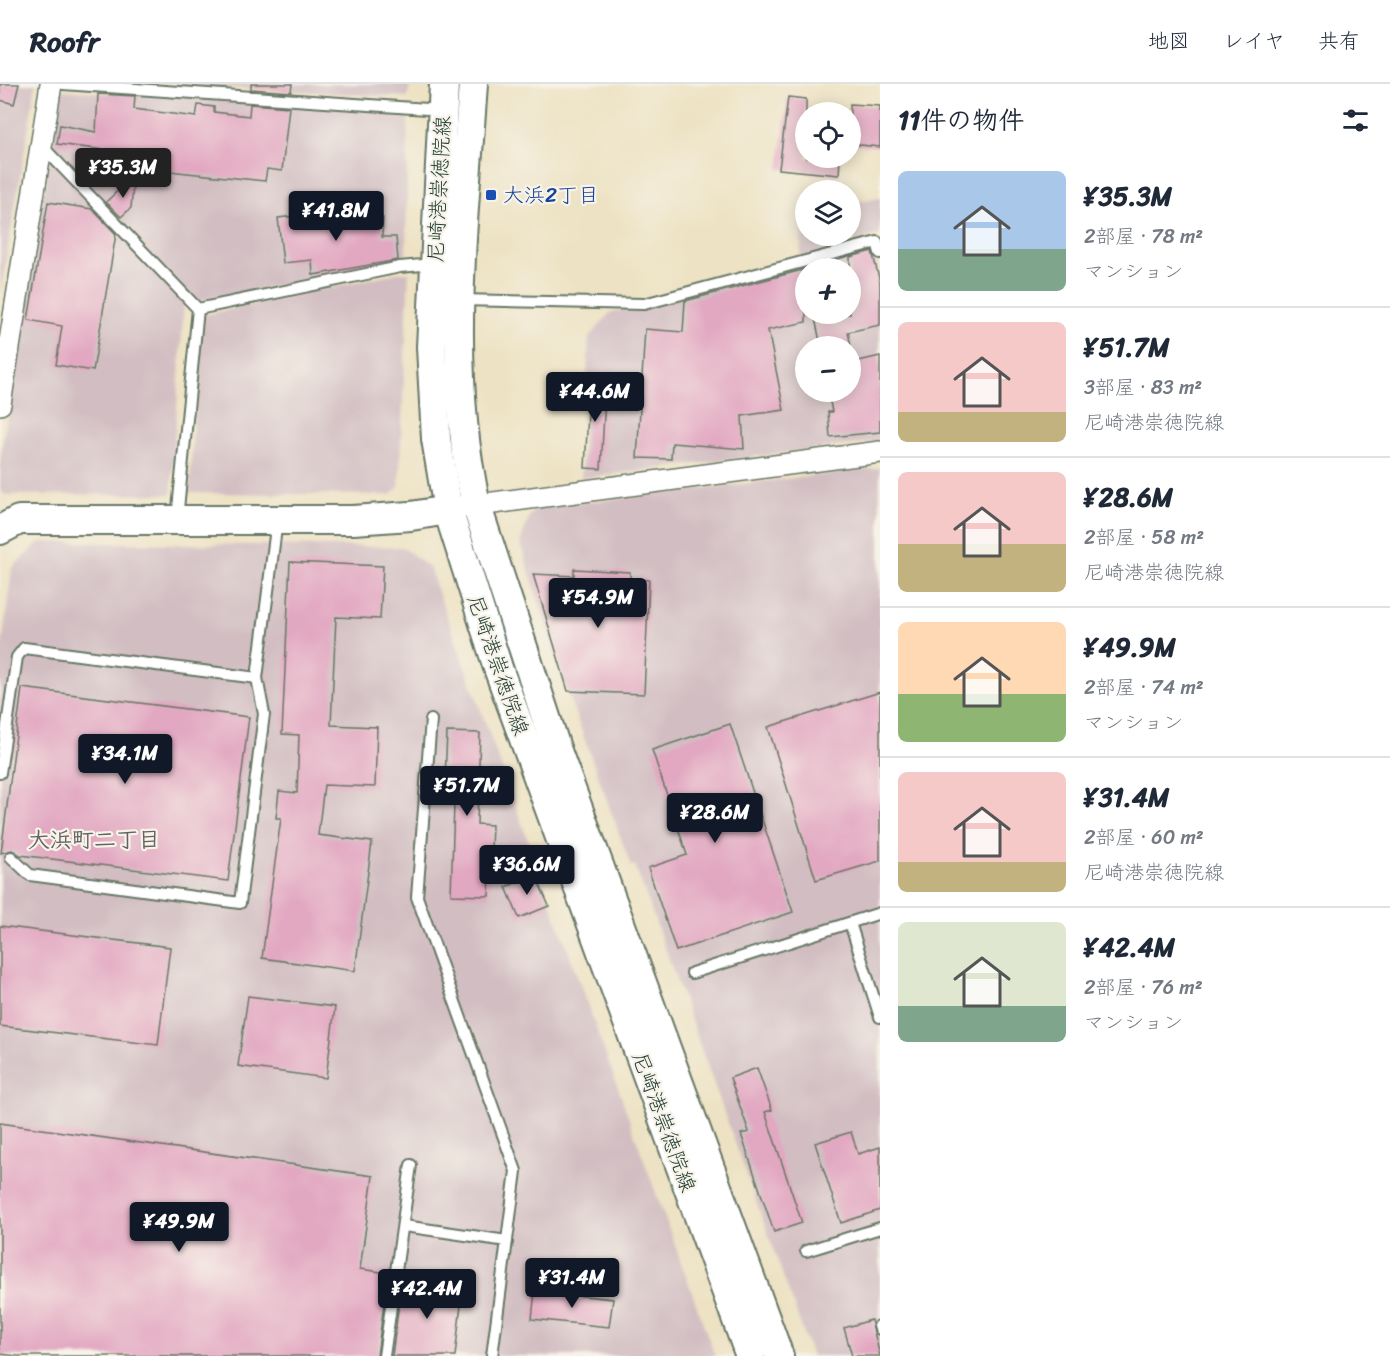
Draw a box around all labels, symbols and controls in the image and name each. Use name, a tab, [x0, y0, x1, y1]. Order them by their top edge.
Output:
text: Roofr	[30, 17, 99, 66]
text: 地図	[1148, 22, 1190, 60]
text: レイヤ	[1223, 22, 1285, 60]
text: 共有	[1318, 22, 1360, 60]
text: 11件の物件	[898, 97, 1024, 143]
map controls	[795, 102, 861, 402]
button: locate	[795, 102, 861, 168]
icon: filters	[1339, 104, 1372, 137]
street label: 尼崎港崇徳院線	[416, 115, 462, 263]
pin: ¥35.3M	[74, 148, 172, 199]
text: ¥35.3M	[89, 150, 157, 185]
text: ¥35.3M	[1084, 173, 1172, 219]
place label: 大浜2丁目	[503, 176, 599, 214]
button: layers	[795, 180, 861, 246]
marker: 大浜2丁目	[484, 188, 498, 202]
pin: ¥41.8M	[287, 191, 385, 242]
text: ¥41.8M	[303, 193, 369, 228]
icon: home	[946, 195, 1018, 267]
text: 2部屋 · 78 m²	[1084, 219, 1203, 254]
text: マンション	[1084, 254, 1183, 289]
button: +	[795, 258, 861, 324]
text: ¥51.7M	[1084, 324, 1169, 370]
button: −	[795, 336, 861, 402]
icon: home	[946, 346, 1018, 418]
text: 3部屋 · 83 m²	[1084, 370, 1202, 405]
pin: ¥44.6M	[546, 372, 644, 423]
text: ¥44.6M	[560, 374, 630, 409]
text: 尼崎港崇徳院線	[1084, 405, 1224, 440]
text: ¥28.6M	[1084, 474, 1173, 520]
icon: home	[946, 496, 1018, 568]
text: 2部屋 · 58 m²	[1084, 520, 1204, 555]
text: 尼崎港崇徳院線	[1084, 555, 1224, 590]
pin: ¥54.9M	[549, 578, 647, 629]
text: ¥54.9M	[563, 580, 633, 615]
street label: 尼崎港崇徳院線	[456, 589, 540, 741]
text: ¥49.9M	[1084, 624, 1176, 670]
icon: home	[946, 646, 1018, 718]
text: 2部屋 · 74 m²	[1084, 670, 1204, 705]
text: マンション	[1084, 705, 1183, 740]
pin: ¥34.1M	[76, 734, 174, 785]
text: ¥34.1M	[92, 736, 158, 771]
pin: ¥51.7M	[418, 766, 516, 817]
text: ¥51.7M	[434, 768, 500, 803]
text: ¥31.4M	[1084, 774, 1169, 820]
pin: ¥28.6M	[666, 793, 764, 844]
text: ¥28.6M	[681, 795, 749, 830]
icon: home	[946, 796, 1018, 868]
district label: 大浜町二丁目	[28, 820, 160, 859]
text: 2部屋 · 60 m²	[1084, 820, 1204, 855]
pin: ¥36.6M	[478, 845, 576, 896]
text: ¥36.6M	[493, 847, 561, 882]
text: 尼崎港崇徳院線	[1084, 855, 1224, 890]
text: ¥42.4M	[1084, 924, 1175, 970]
icon: home	[946, 946, 1018, 1018]
text: 2部屋 · 76 m²	[1084, 970, 1203, 1005]
text: マンション	[1084, 1005, 1183, 1040]
street label: 尼崎港崇徳院線	[621, 1046, 707, 1198]
pin: ¥49.9M	[130, 1202, 228, 1253]
text: ¥49.9M	[144, 1204, 214, 1239]
pin: ¥31.4M	[523, 1258, 621, 1309]
text: ¥31.4M	[539, 1260, 605, 1295]
pin: ¥42.4M	[378, 1269, 476, 1320]
text: ¥42.4M	[392, 1271, 462, 1306]

